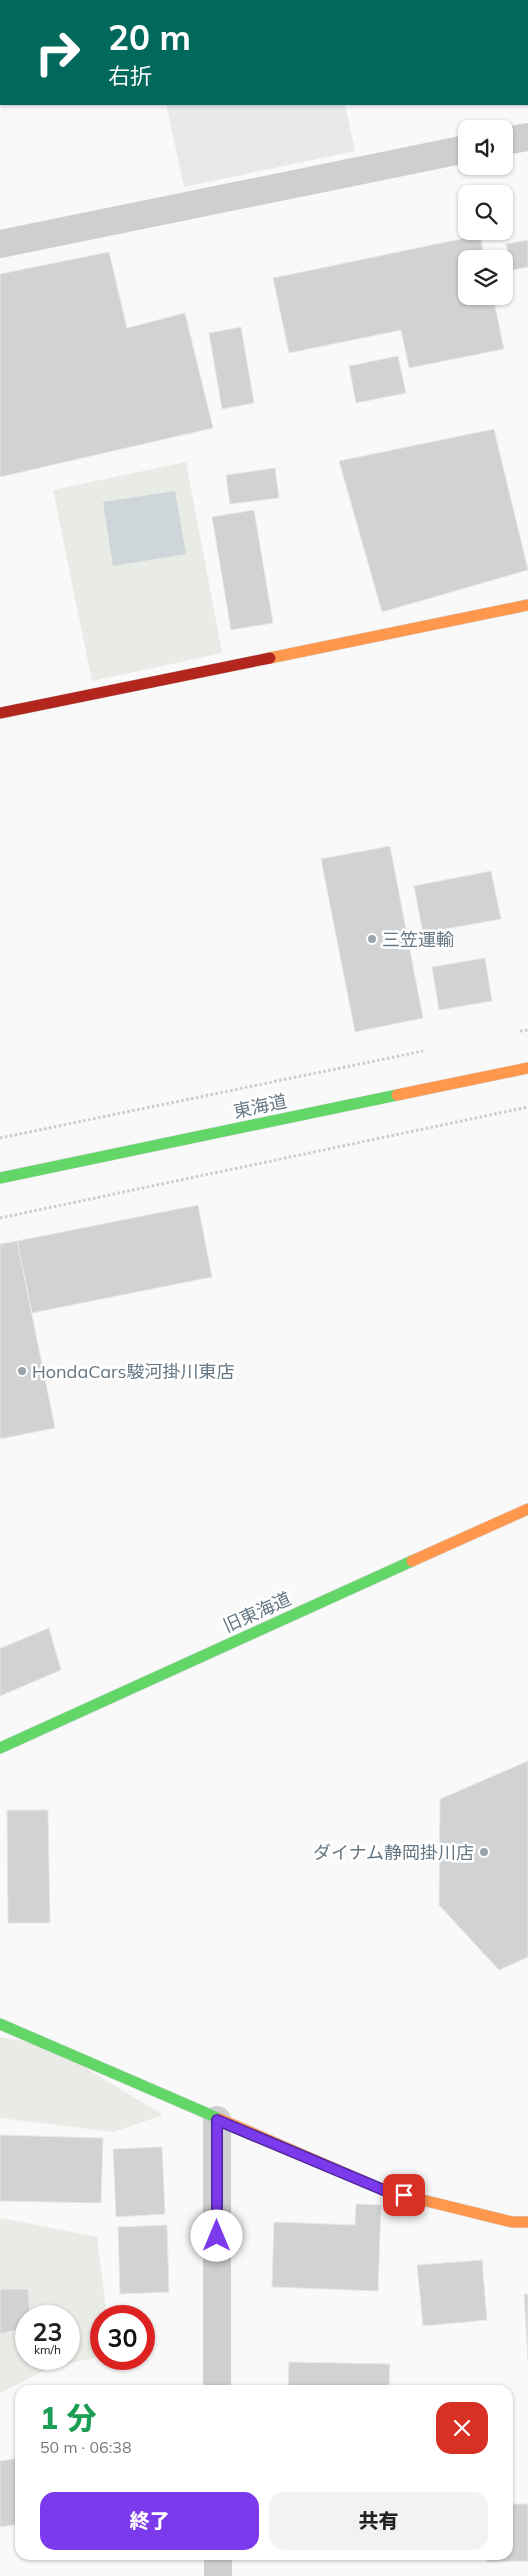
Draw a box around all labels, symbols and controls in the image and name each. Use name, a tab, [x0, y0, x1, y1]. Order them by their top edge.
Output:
text: 20 m	[108, 15, 191, 59]
icon: right	[25, 20, 90, 85]
text: 右折	[108, 62, 152, 90]
map controls	[458, 120, 513, 305]
button: sound	[458, 120, 513, 175]
button: search	[458, 185, 513, 240]
button: layers	[458, 250, 513, 305]
place label: 三笠運輸	[382, 928, 454, 951]
marker: 三笠運輸	[366, 933, 378, 945]
street label: 東海道	[231, 1089, 289, 1123]
place label: HondaCars駿河掛川東店	[32, 1360, 234, 1383]
marker: HondaCars駿河掛川東店	[16, 1365, 28, 1377]
street label: 旧東海道	[219, 1587, 295, 1637]
place label: ダイナム静岡掛川店	[313, 1841, 474, 1864]
marker: ダイナム静岡掛川店	[478, 1846, 490, 1858]
pin	[383, 2174, 425, 2216]
icon: arrive	[390, 2181, 418, 2209]
position arrow	[190, 2209, 242, 2261]
speed limit sign: 30	[90, 2305, 155, 2370]
text: 23	[32, 2316, 63, 2347]
text: km/h	[34, 2342, 61, 2357]
text: 1 分	[40, 2399, 96, 2437]
button: close	[436, 2402, 488, 2454]
text: 50 m · 06:38	[40, 2437, 132, 2457]
button: 終了	[40, 2492, 259, 2550]
button: 共有	[269, 2492, 488, 2550]

